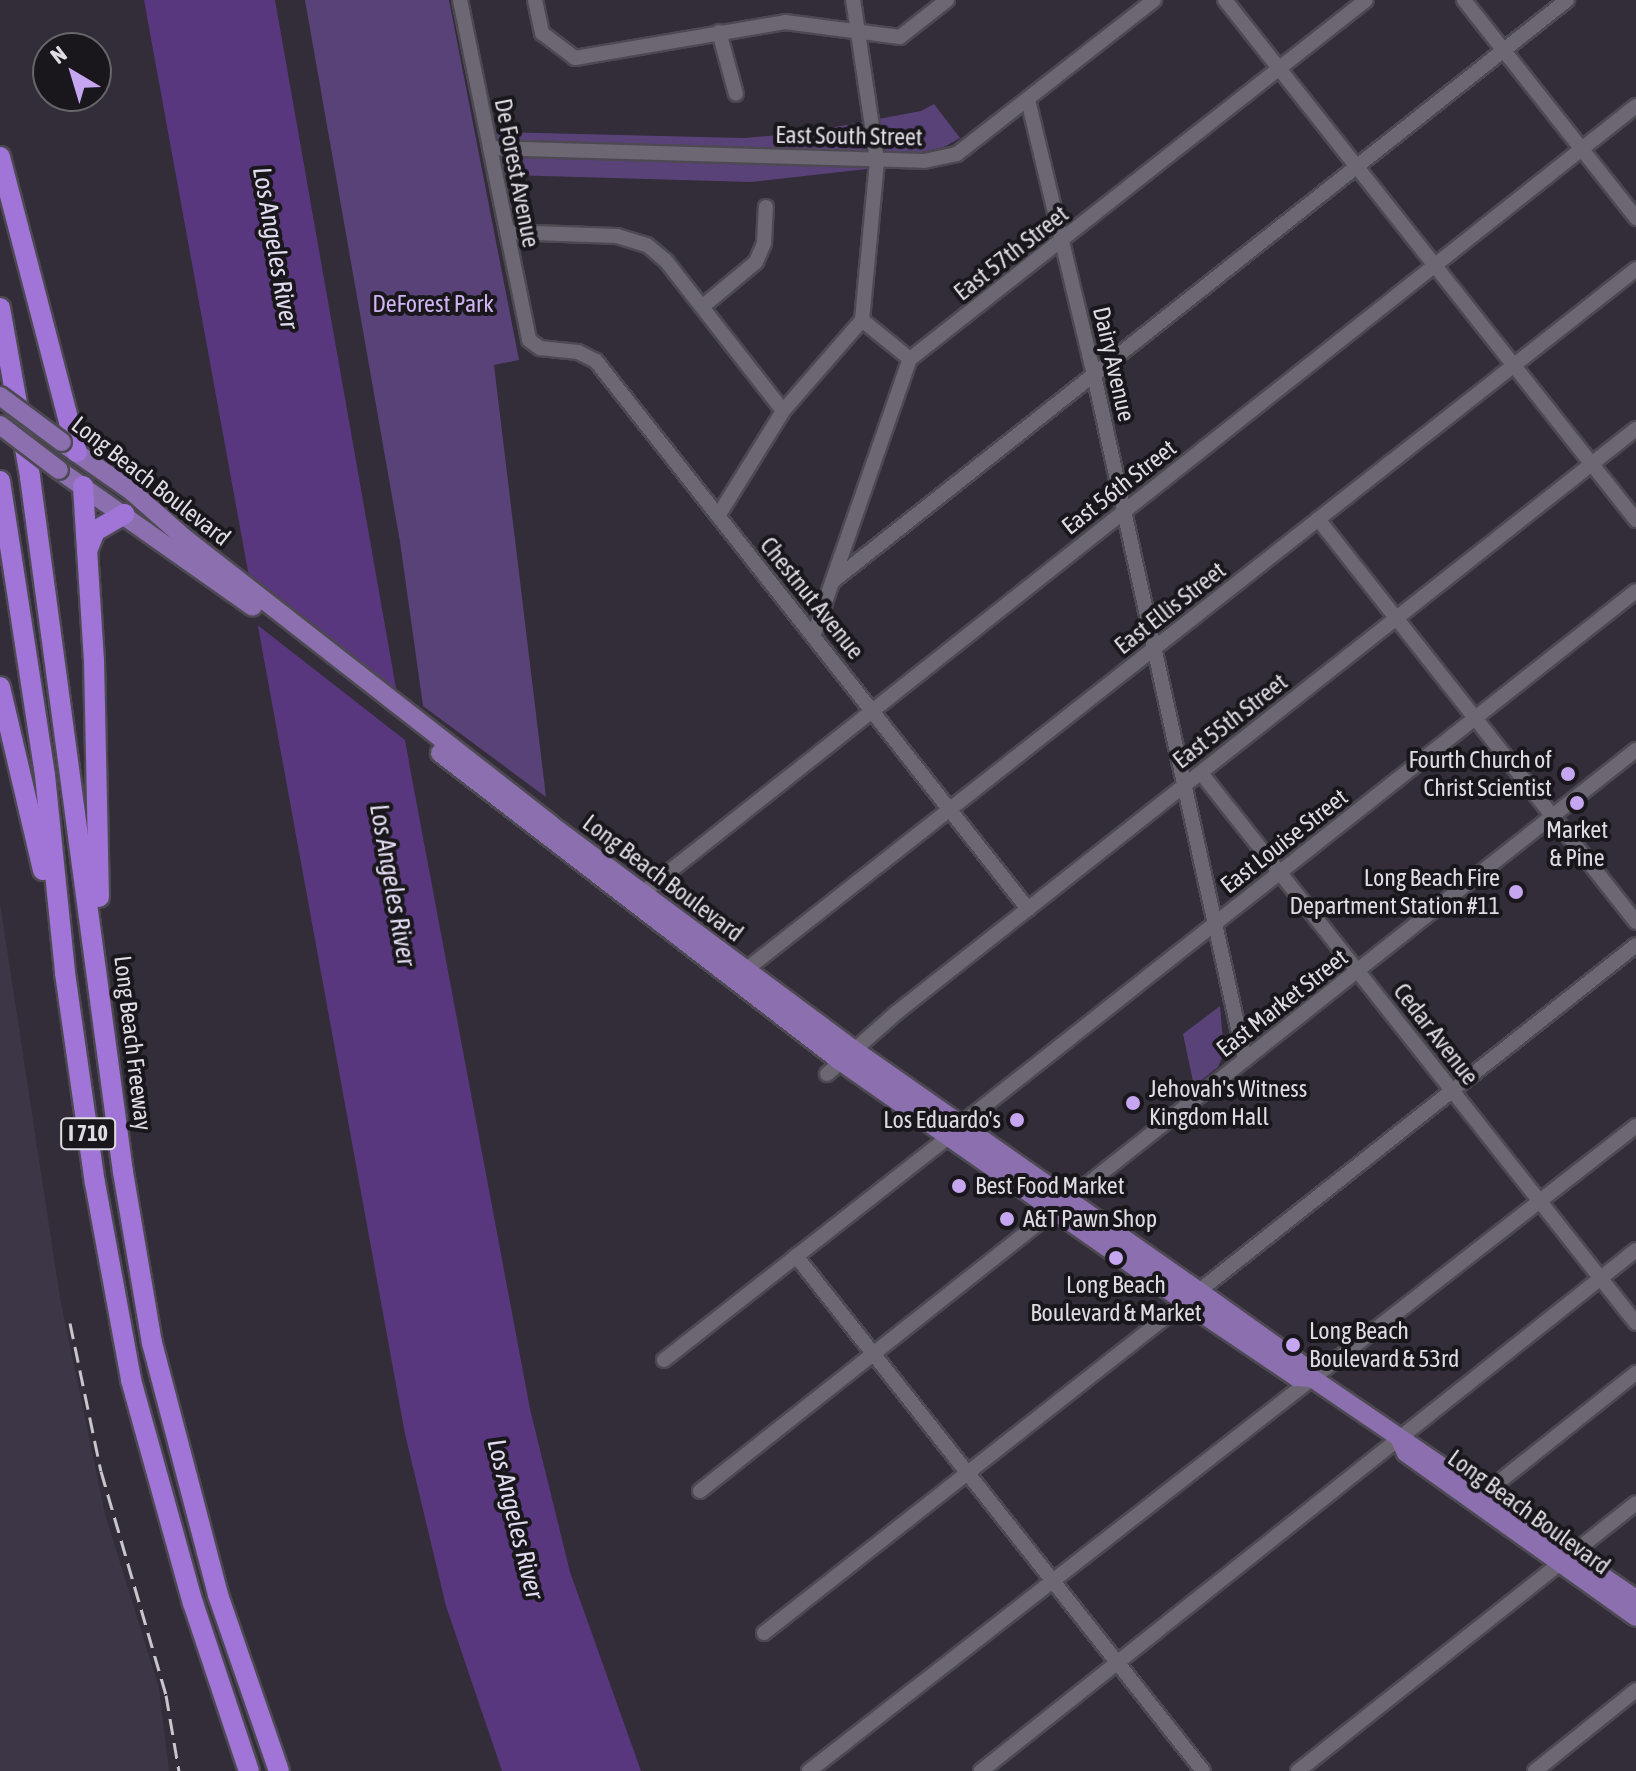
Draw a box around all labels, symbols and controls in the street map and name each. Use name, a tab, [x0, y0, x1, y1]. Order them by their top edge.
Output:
north arrow	[32, 32, 112, 112]
text: N	[45, 40, 72, 69]
street label: De Forest Avenue	[488, 96, 546, 250]
street label: East South Street	[775, 120, 923, 152]
water label: Los Angeles River	[245, 165, 305, 331]
street label: East 57th Street	[948, 199, 1074, 307]
park label: DeForest Park	[372, 290, 494, 318]
street label: Dairy Avenue	[1087, 304, 1141, 424]
street label: Long Beach Boulevard	[66, 410, 236, 552]
street label: East 56th Street	[1056, 433, 1182, 541]
street label: Chestnut Avenue	[754, 531, 870, 665]
street label: East Ellis Street	[1109, 556, 1231, 660]
street label: East 55th Street	[1167, 667, 1293, 775]
place label: Fourth Church of Christ Scientist	[1408, 746, 1552, 802]
marker: Fourth Church of Christ Scientist	[1559, 765, 1577, 783]
street label: East Louise Street	[1215, 783, 1353, 899]
marker: Market & Pine	[1568, 794, 1586, 812]
water label: Los Angeles River	[362, 802, 422, 968]
street label: Long Beach Boulevard	[577, 808, 749, 948]
place label: Market & Pine	[1546, 816, 1608, 872]
place label: Long Beach Fire Department Station #11	[1289, 864, 1500, 920]
marker: Long Beach Fire Department Station #11	[1507, 883, 1525, 901]
street label: East Market Street	[1211, 943, 1353, 1063]
street label: Long Beach Freeway	[108, 954, 158, 1132]
street label: Cedar Avenue	[1387, 977, 1485, 1091]
place label: Jehovah's Witness Kingdom Hall	[1149, 1075, 1307, 1131]
marker: Jehovah's Witness Kingdom Hall	[1124, 1094, 1142, 1112]
place label: Los Eduardo's	[883, 1106, 1001, 1134]
marker: Los Eduardo's	[1008, 1111, 1026, 1129]
road number: I 710	[60, 1116, 116, 1152]
place label: Best Food Market	[975, 1172, 1125, 1200]
marker: Best Food Market	[950, 1177, 968, 1195]
place label: A&T Pawn Shop	[1023, 1205, 1157, 1233]
marker: A&T Pawn Shop	[998, 1210, 1016, 1228]
marker: Long Beach Boulevard & Market	[1107, 1249, 1125, 1267]
place label: Long Beach Boulevard & Market	[1030, 1271, 1202, 1327]
place label: Long Beach Boulevard & 53rd	[1309, 1317, 1459, 1373]
marker: Long Beach Boulevard & 53rd	[1284, 1336, 1302, 1354]
water label: Los Angeles River	[480, 1436, 550, 1602]
street label: Long Beach Boulevard	[1442, 1444, 1616, 1580]

